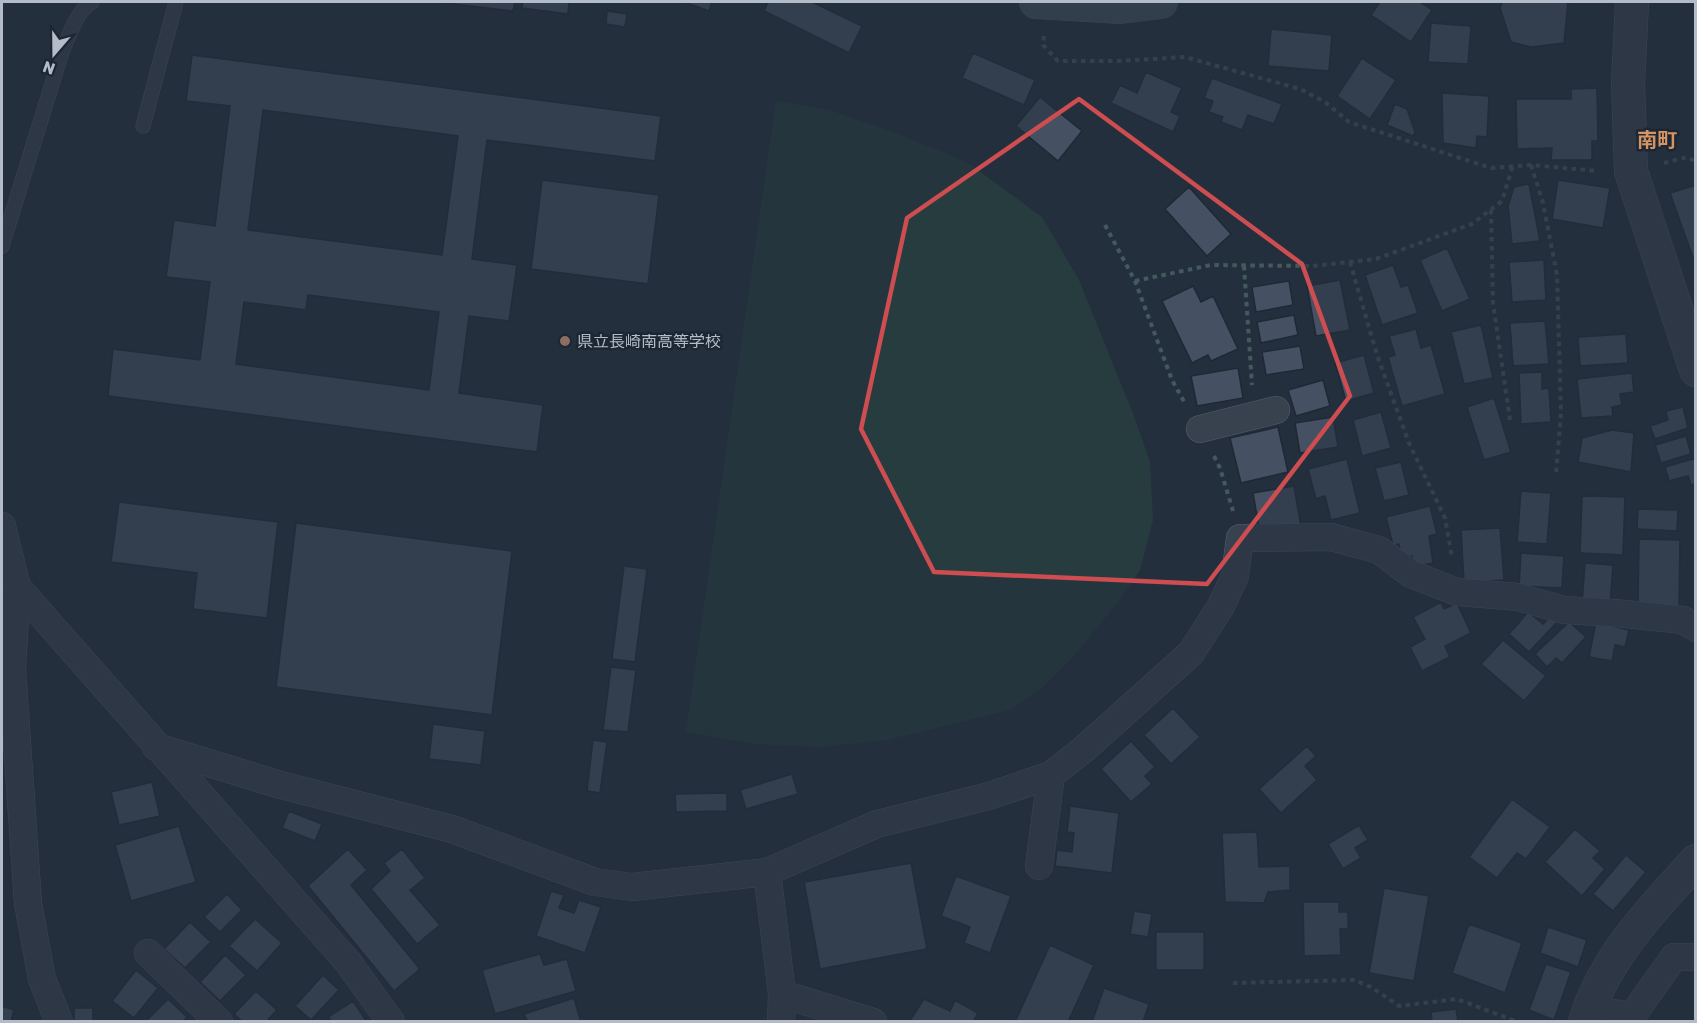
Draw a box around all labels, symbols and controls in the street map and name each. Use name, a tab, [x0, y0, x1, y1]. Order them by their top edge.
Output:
north arrow	[24, 24, 84, 84]
text: N	[40, 57, 58, 79]
district label: 南町	[1637, 128, 1677, 152]
place label: 県立長崎南高等学校	[577, 332, 721, 351]
marker: 県立長崎南高等学校	[558, 334, 572, 348]

